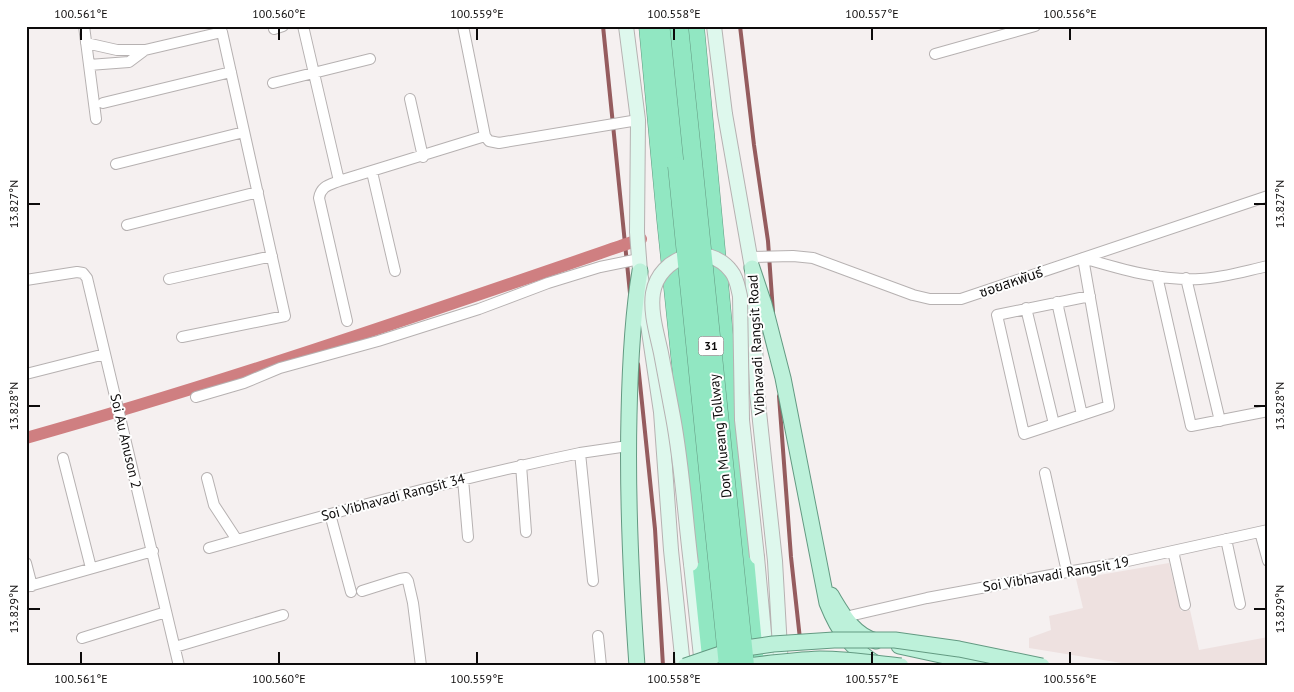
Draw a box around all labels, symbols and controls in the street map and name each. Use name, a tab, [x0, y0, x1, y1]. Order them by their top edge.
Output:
text: 100.561°E	[54, 6, 108, 21]
text: 100.560°E	[252, 6, 306, 21]
text: 100.559°E	[450, 6, 504, 21]
text: 100.558°E	[647, 6, 701, 21]
text: 100.557°E	[845, 6, 899, 21]
text: 100.556°E	[1043, 6, 1097, 21]
text: 13.827°N	[6, 180, 21, 228]
text: 13.827°N	[1272, 180, 1287, 228]
street label: ซอยสหพันธ์	[977, 263, 1045, 301]
street label: Vibhavadi Rangsit Road	[743, 274, 769, 417]
road number: 31	[698, 336, 724, 356]
street label: Don Mueang Tollway	[704, 373, 735, 499]
text: 13.828°N	[6, 382, 21, 430]
text: 13.828°N	[1272, 382, 1287, 430]
street label: Soi Au Anuson 2	[106, 392, 146, 490]
street label: Soi Vibhavadi Rangsit 34	[319, 469, 467, 525]
street label: Soi Vibhavadi Rangsit 19	[981, 552, 1131, 596]
text: 13.829°N	[6, 585, 21, 633]
text: 13.829°N	[1272, 585, 1287, 633]
text: 100.561°E	[54, 671, 108, 686]
text: 100.560°E	[252, 671, 306, 686]
text: 100.559°E	[450, 671, 504, 686]
text: 100.558°E	[647, 671, 701, 686]
text: 100.557°E	[845, 671, 899, 686]
text: 100.556°E	[1043, 671, 1097, 686]

